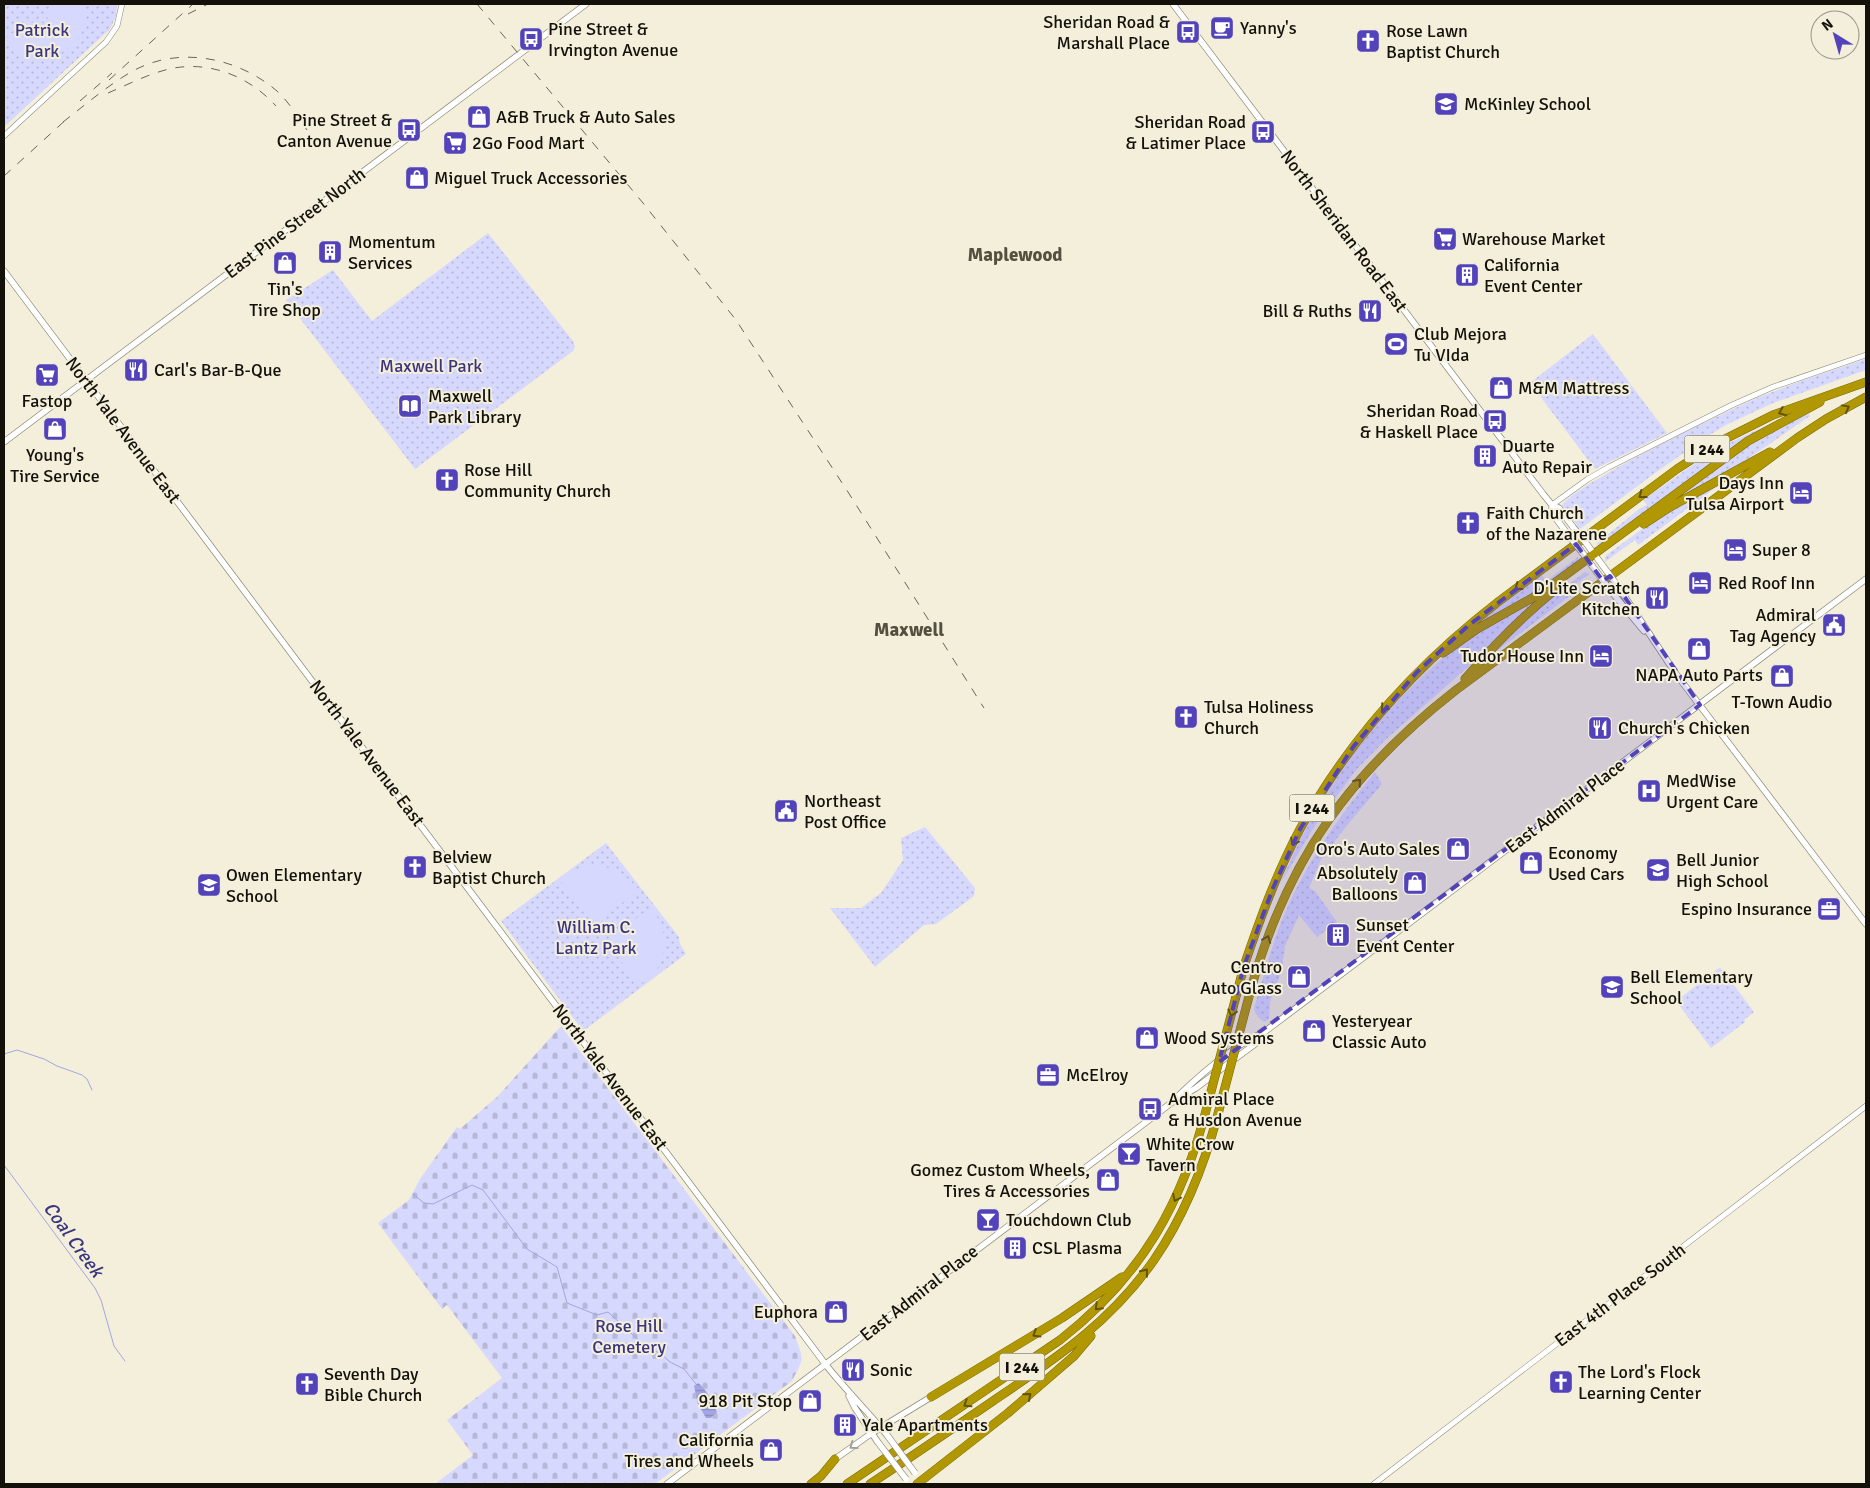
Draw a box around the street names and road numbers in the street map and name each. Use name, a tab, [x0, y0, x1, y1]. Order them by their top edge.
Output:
street label: North Sheridan Road East	[1276, 145, 1412, 317]
street label: East Pine Street North	[220, 163, 370, 283]
street label: North Yale Avenue East	[61, 352, 185, 508]
road number: I 244	[1684, 436, 1730, 462]
street label: North Yale Avenue East	[305, 675, 429, 831]
street label: East Admiral Place	[1501, 754, 1629, 858]
road number: I 244	[1290, 794, 1334, 821]
street label: North Yale Avenue East	[548, 999, 672, 1155]
street label: East 4th Place South	[1550, 1239, 1690, 1351]
street label: East Admiral Place	[856, 1240, 982, 1346]
road number: I 244	[1000, 1354, 1044, 1380]

